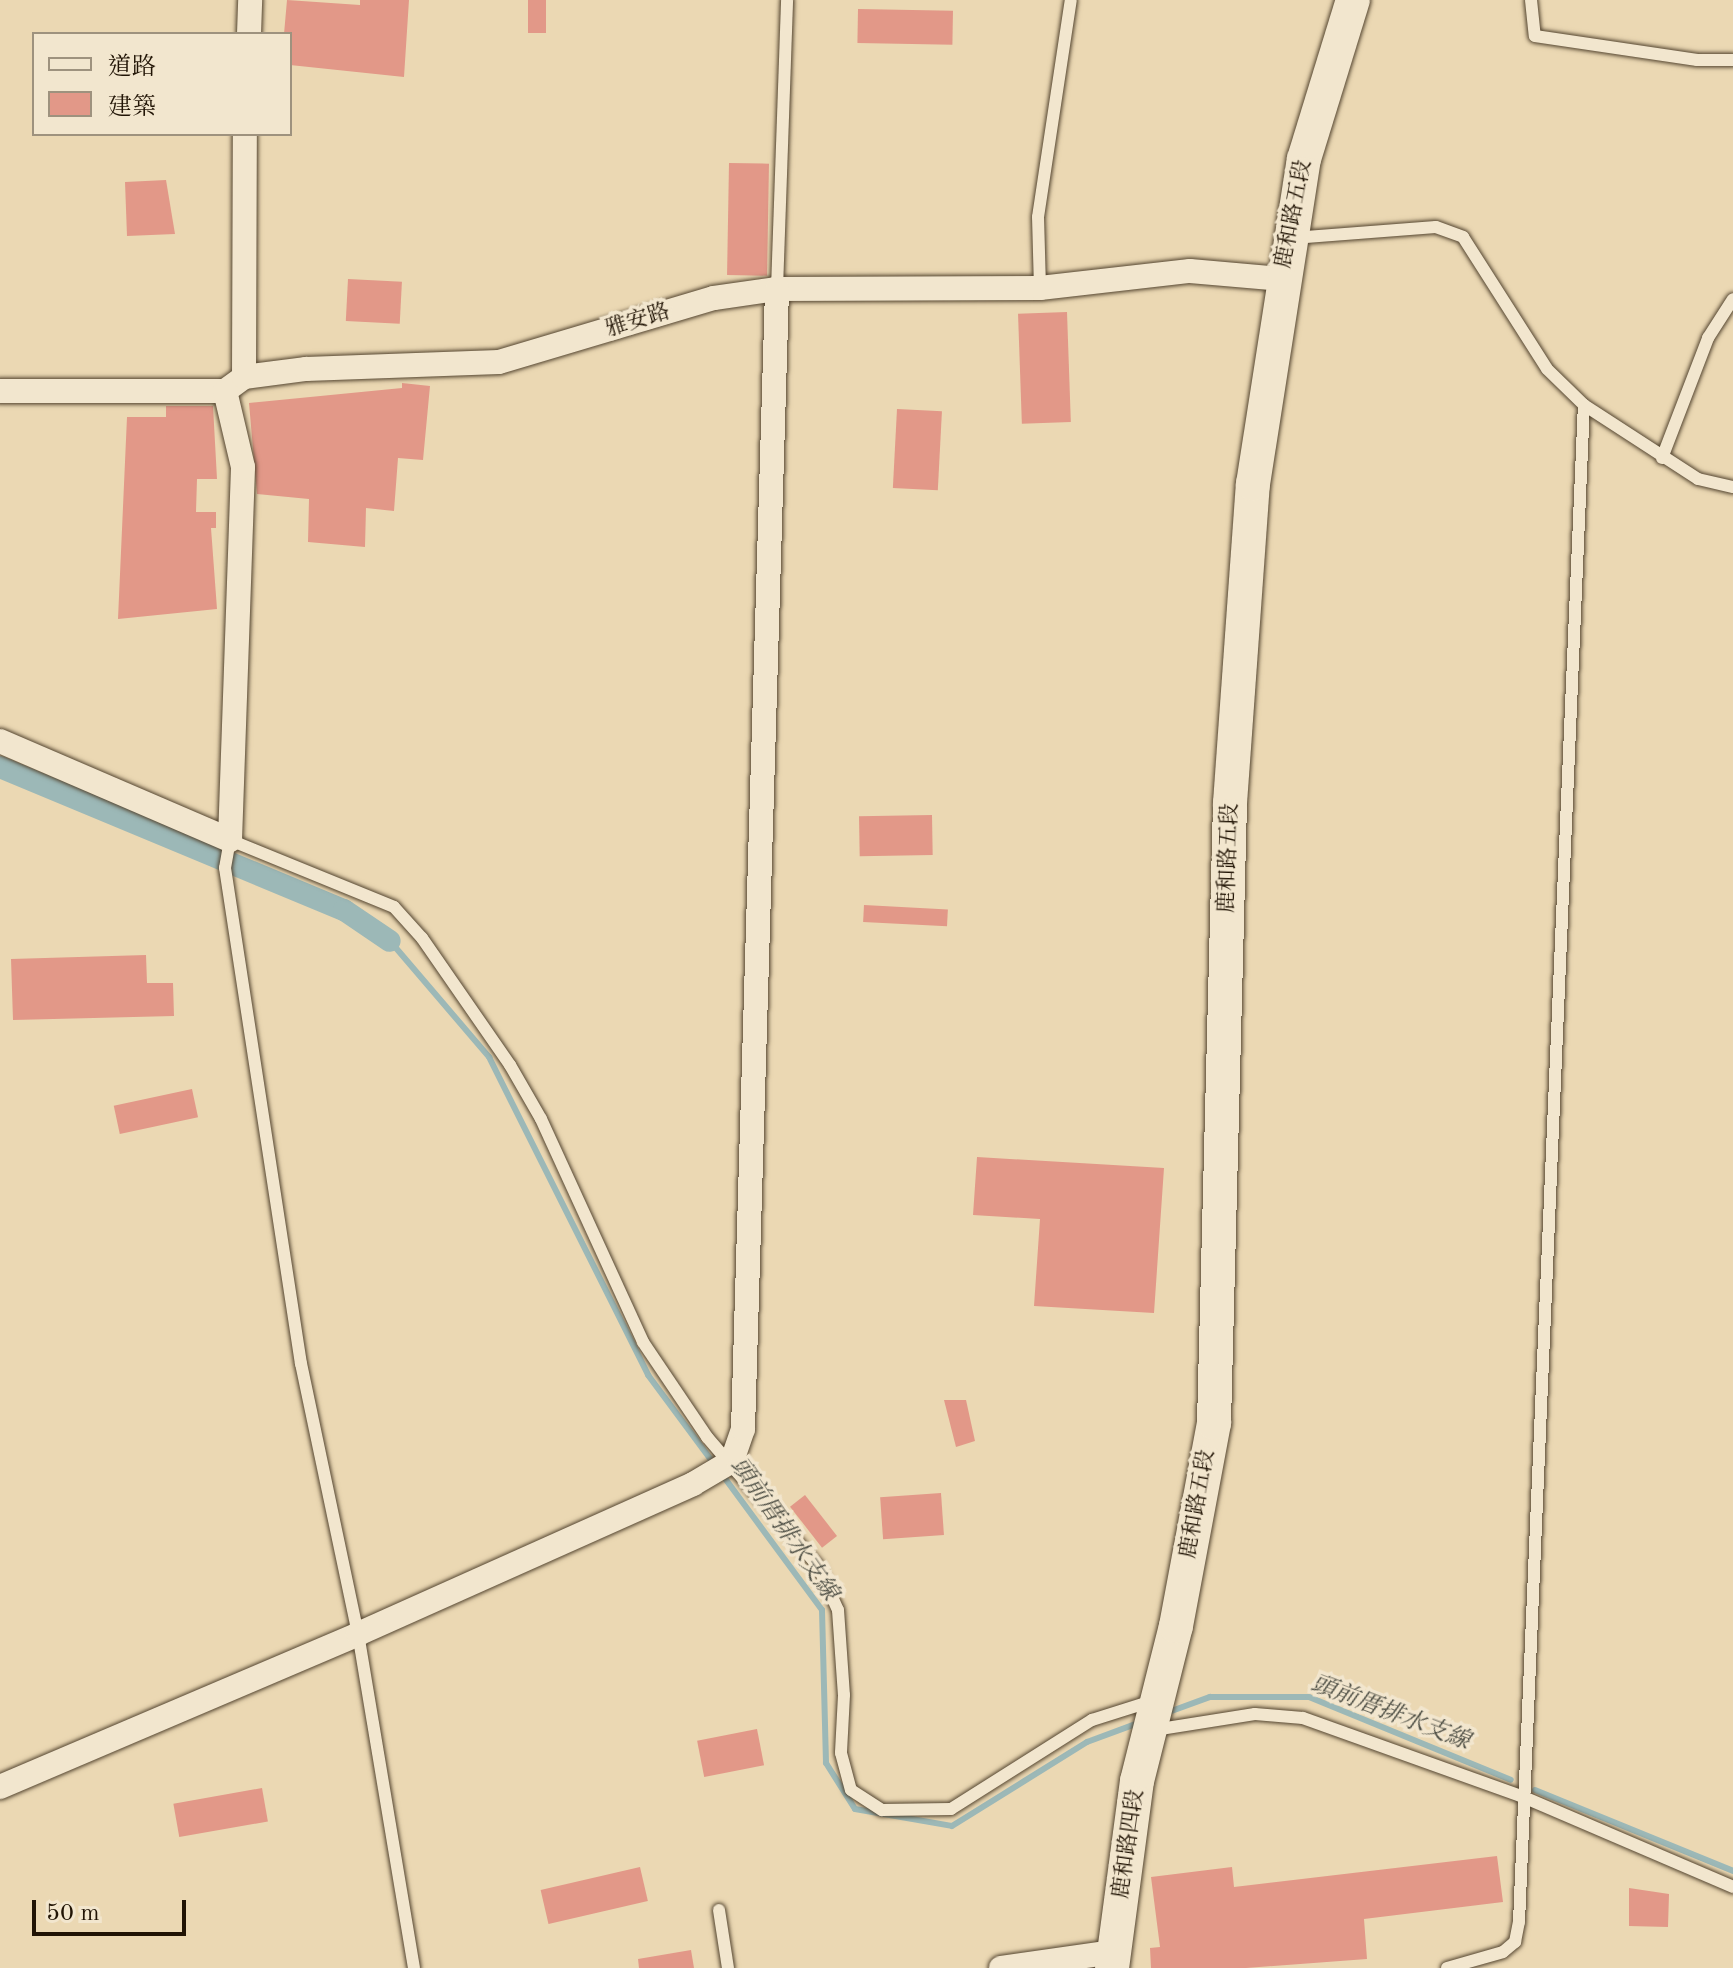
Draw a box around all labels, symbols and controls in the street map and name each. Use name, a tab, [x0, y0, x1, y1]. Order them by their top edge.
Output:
legend	[32, 32, 292, 136]
text: 道路	[108, 56, 156, 80]
text: 建築	[108, 96, 156, 120]
street label: 鹿和路五段	[1271, 157, 1317, 271]
street label: 雅安路	[603, 299, 673, 343]
street label: 鹿和路五段	[1214, 803, 1244, 913]
street label: 鹿和路五段	[1175, 1448, 1221, 1560]
water label: 頭前厝排水支線	[723, 1453, 843, 1607]
water label: 頭前厝排水支線	[1306, 1670, 1474, 1758]
street label: 鹿和路四段	[1108, 1788, 1150, 1900]
scale bar	[36, 1884, 190, 1934]
text: 50 m	[46, 1902, 100, 1926]

